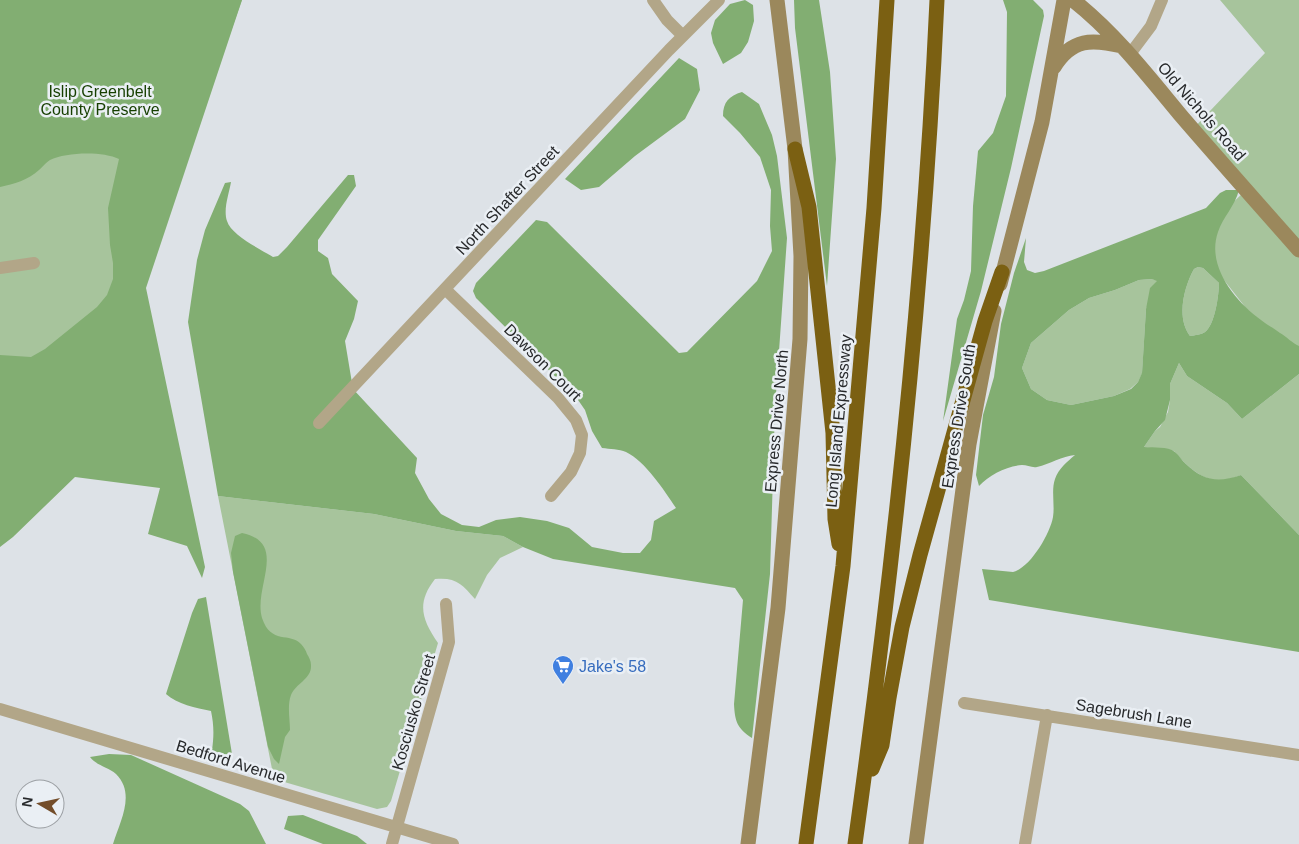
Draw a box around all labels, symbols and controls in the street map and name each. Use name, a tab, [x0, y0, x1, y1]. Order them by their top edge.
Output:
street label: Old Nichols Road	[1154, 59, 1249, 164]
park label: Islip Greenbelt County Preserve	[40, 83, 160, 118]
street label: North Shafter Street	[453, 142, 562, 258]
street label: Dawson Court	[501, 321, 585, 405]
street label: Long Island Expressway	[822, 334, 855, 508]
street label: Express Drive South	[939, 343, 978, 489]
street label: Express Drive North	[762, 349, 791, 493]
street label: Kosciusko Street	[389, 652, 438, 772]
supermarket icon: Jake's 58	[551, 654, 575, 685]
place label: Jake's 58	[579, 658, 646, 675]
street label: Sagebrush Lane	[1075, 696, 1193, 731]
street label: Bedford Avenue	[174, 737, 288, 786]
north arrow	[15, 779, 65, 829]
text: N	[18, 796, 36, 808]

